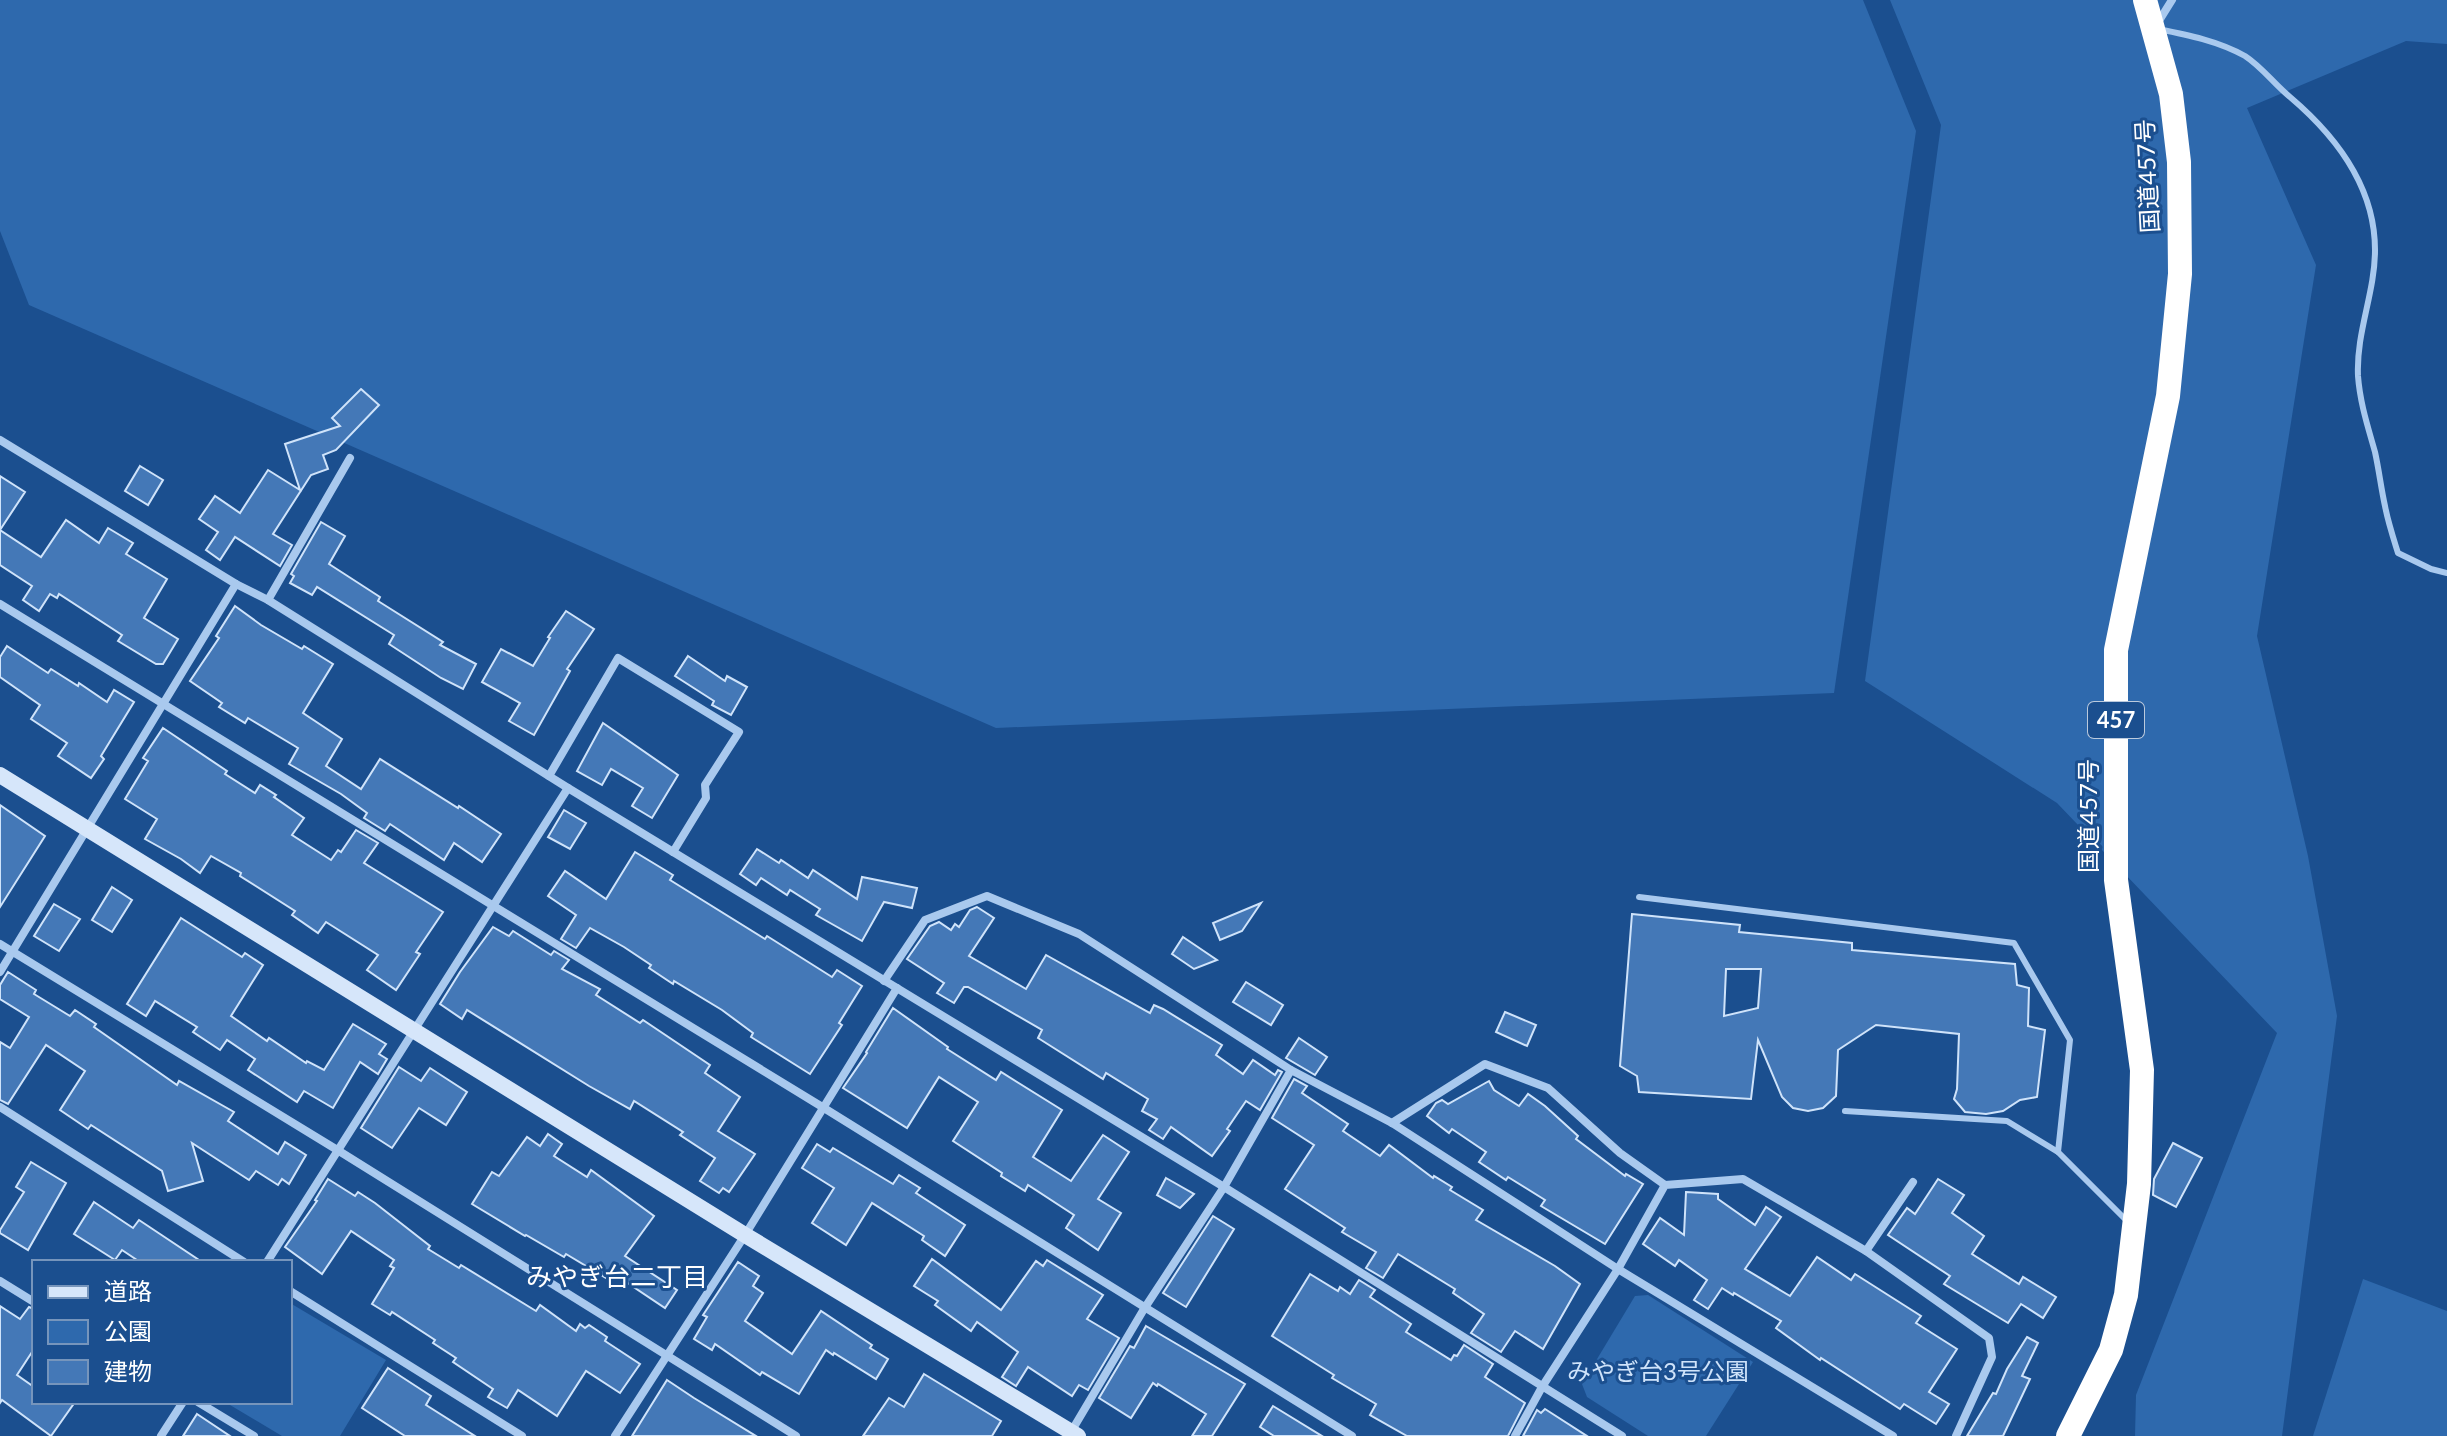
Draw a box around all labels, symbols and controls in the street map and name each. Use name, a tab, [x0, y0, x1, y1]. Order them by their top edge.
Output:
street label: 国道457号	[2129, 119, 2164, 234]
road number: 457	[2088, 702, 2144, 738]
street label: 国道457号	[2073, 759, 2102, 873]
legend	[32, 1260, 292, 1404]
district label: みやぎ台二丁目	[526, 1260, 708, 1292]
text: 道路	[104, 1276, 152, 1305]
text: 公園	[104, 1316, 152, 1345]
text: 建物	[104, 1356, 152, 1385]
park label: みやぎ台3号公園	[1567, 1356, 1749, 1385]

